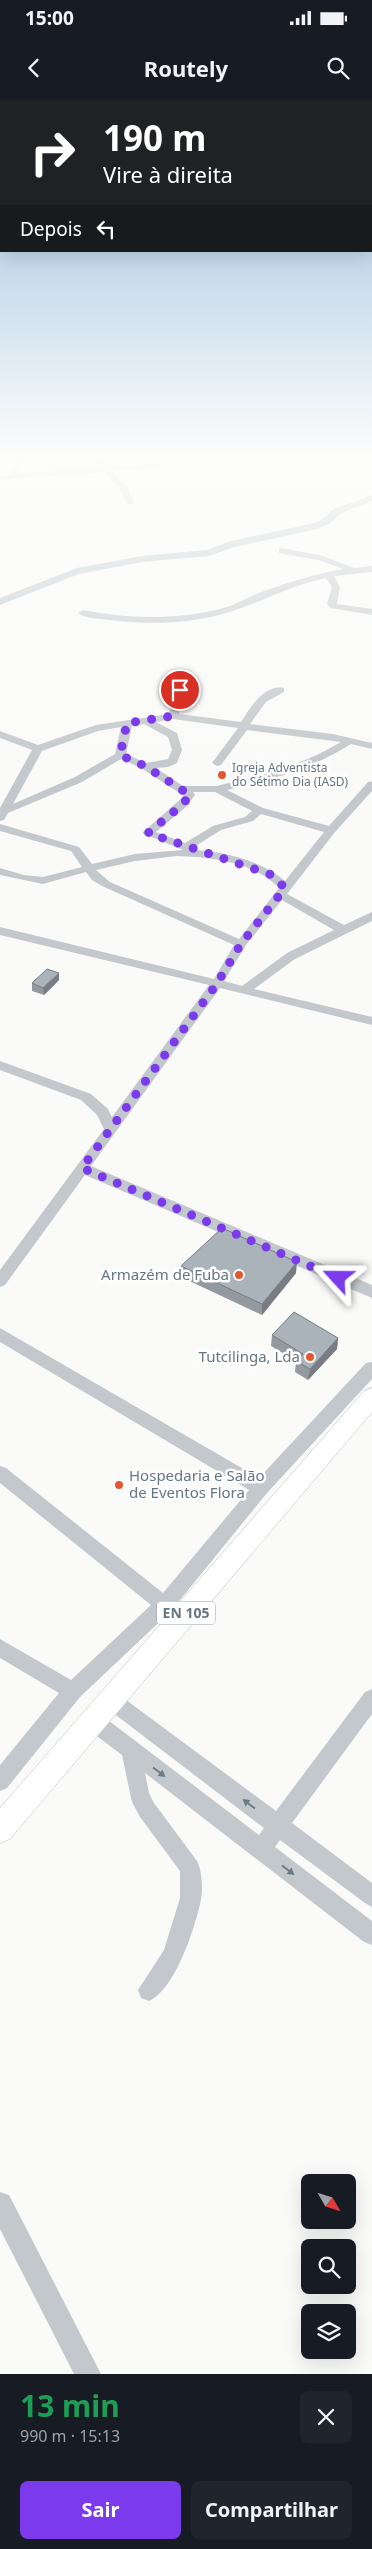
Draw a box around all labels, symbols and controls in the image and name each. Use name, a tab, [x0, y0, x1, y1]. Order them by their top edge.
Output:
text: 15:00	[25, 5, 74, 31]
text: Routely	[144, 53, 228, 83]
icon: back	[20, 54, 48, 82]
icon: search	[324, 54, 352, 82]
text: 190 m	[103, 114, 206, 161]
icon: right	[20, 120, 85, 185]
text: Vire à direita	[103, 159, 233, 189]
icon: left	[92, 215, 120, 243]
text: Depois	[20, 216, 82, 242]
pin	[159, 669, 201, 711]
icon: arrive	[166, 676, 194, 704]
place label: Igreja Adventista do Sétimo Dia (IASD)	[232, 759, 349, 790]
marker: Igreja Adventista do Sétimo Dia (IASD)	[216, 769, 228, 781]
position arrow	[311, 1251, 363, 1303]
place label: Armazém de Fuba	[101, 1264, 229, 1284]
marker: Armazém de Fuba	[233, 1269, 245, 1281]
place label: Tutcilinga, Lda	[199, 1346, 300, 1366]
marker: Tutcilinga, Lda	[304, 1351, 316, 1363]
place label: Hospedaria e Salão de Eventos Flora	[129, 1465, 264, 1502]
marker: Hospedaria e Salão de Eventos Flora	[113, 1479, 125, 1491]
road number: EN 105	[157, 1602, 215, 1625]
one-way arrow	[152, 1766, 165, 1777]
one-way arrow	[242, 1799, 256, 1809]
one-way arrow	[281, 1865, 294, 1876]
north arrow	[301, 2174, 356, 2229]
map controls	[301, 2174, 356, 2359]
button: search	[301, 2239, 356, 2294]
button: layers	[301, 2304, 356, 2359]
text: 13 min	[20, 2385, 120, 2426]
button: close	[300, 2391, 352, 2443]
text: 990 m · 15:13	[20, 2425, 120, 2447]
button: Sair	[20, 2481, 181, 2539]
button: Compartilhar	[191, 2481, 352, 2539]

